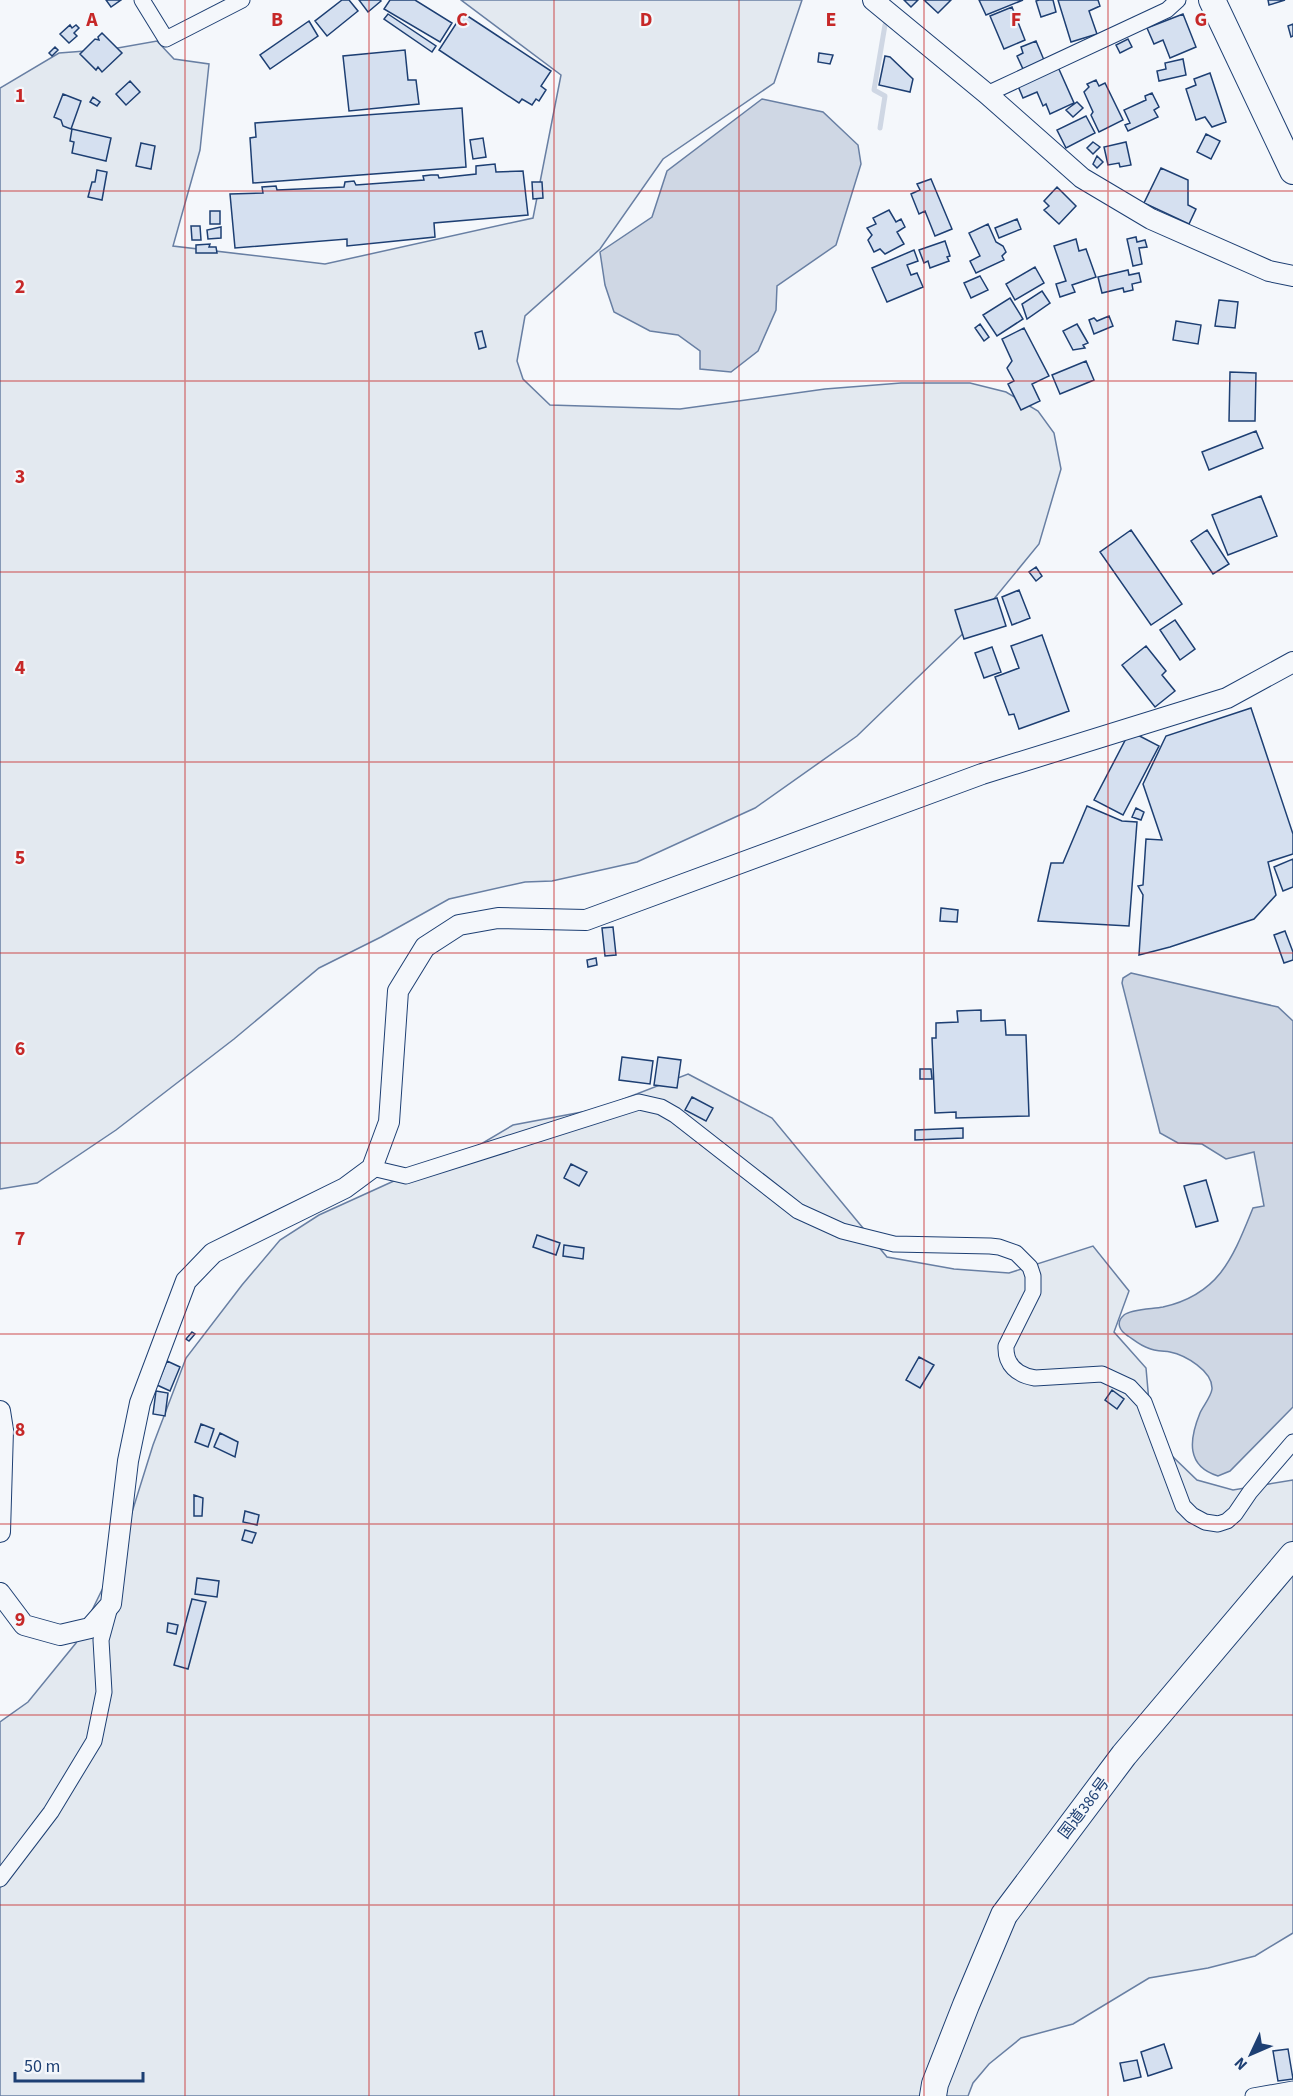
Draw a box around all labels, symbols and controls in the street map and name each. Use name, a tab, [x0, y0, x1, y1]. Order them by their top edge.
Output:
text: A	[85, 6, 98, 34]
text: B	[271, 6, 283, 34]
text: C	[456, 6, 468, 34]
text: D	[640, 6, 652, 34]
text: E	[826, 6, 836, 34]
text: F	[1011, 6, 1021, 34]
text: G	[1195, 6, 1207, 34]
text: 1	[15, 82, 25, 110]
text: 2	[15, 273, 25, 301]
text: 3	[15, 463, 25, 491]
text: 4	[15, 654, 26, 682]
text: 5	[15, 844, 25, 872]
text: 6	[15, 1035, 25, 1063]
text: 7	[15, 1225, 25, 1253]
text: 8	[15, 1416, 25, 1444]
text: 9	[15, 1606, 25, 1634]
street label: 国道386号	[1054, 1773, 1114, 1843]
north arrow	[1221, 2024, 1281, 2084]
scale bar	[15, 2045, 142, 2083]
text: N	[1229, 2052, 1253, 2075]
text: 50 m	[24, 2054, 60, 2079]

